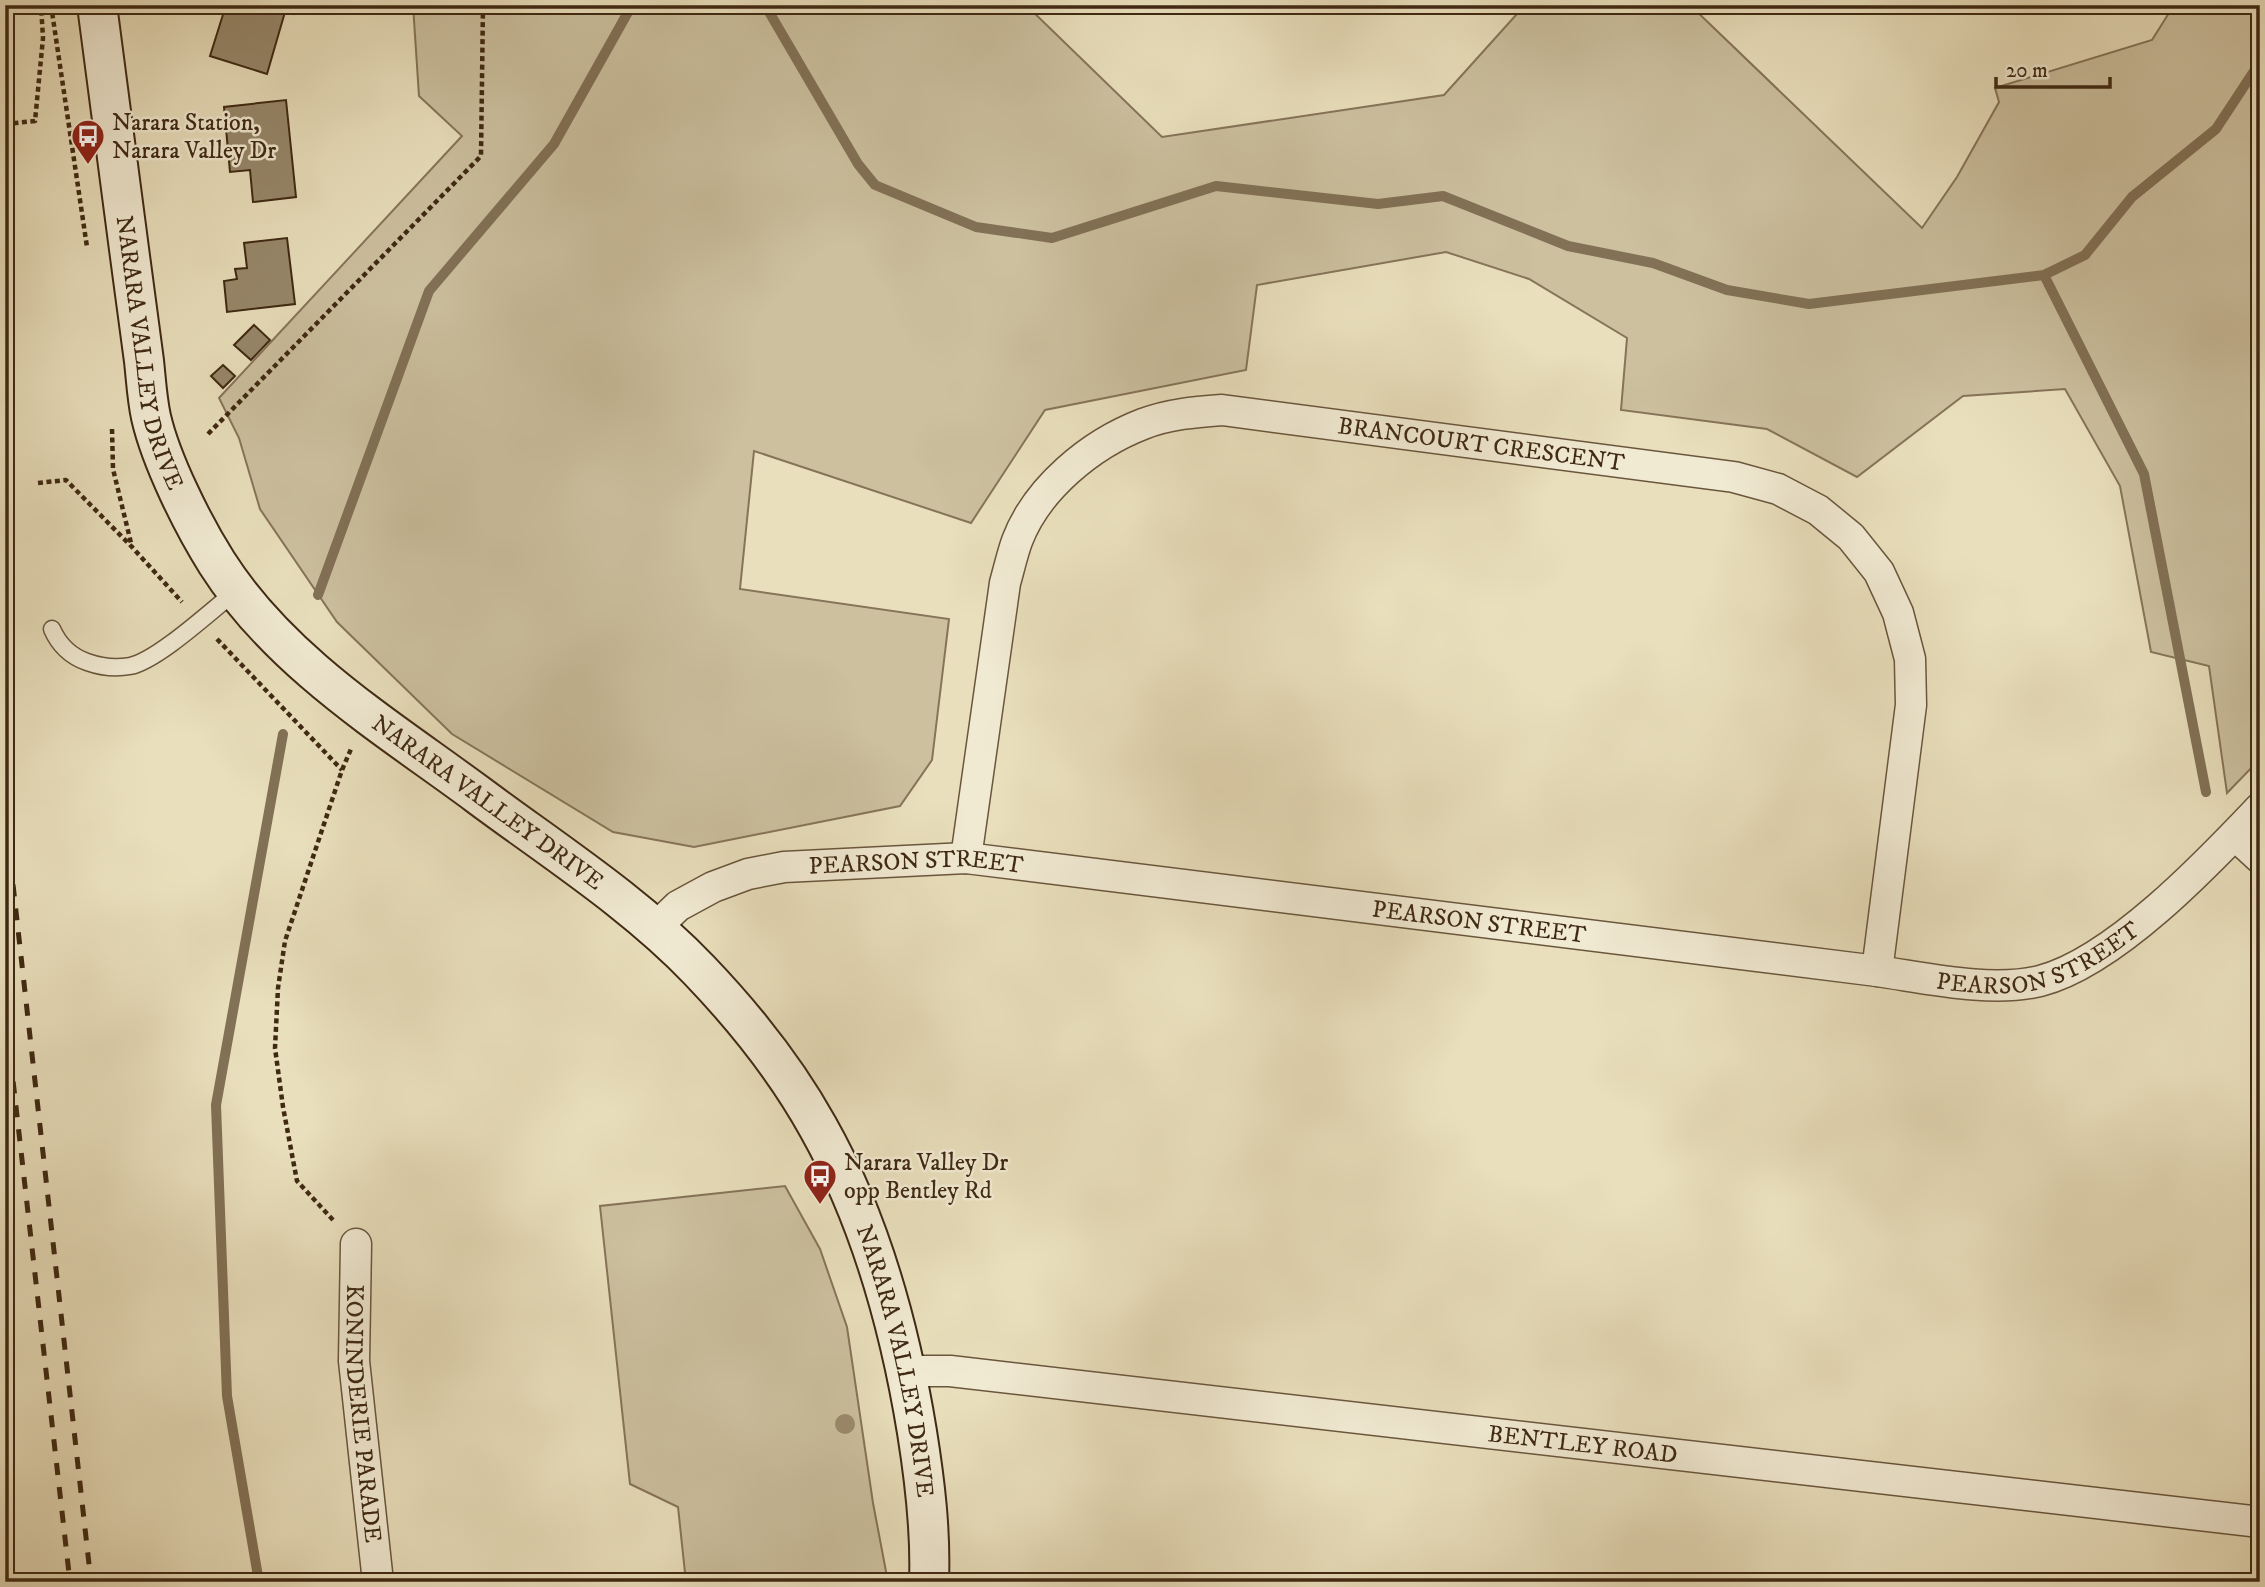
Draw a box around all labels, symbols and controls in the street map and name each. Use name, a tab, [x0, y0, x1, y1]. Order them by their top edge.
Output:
scale bar	[1996, 46, 2109, 90]
text: 20 m	[2006, 58, 2048, 84]
place label: Narara Station, Narara Valley Dr	[112, 108, 276, 166]
bus stop icon: Narara Station, Narara Valley Dr	[69, 117, 107, 166]
street label: NARARA VALLEY DRIVE	[109, 214, 190, 495]
street label: BRANCOURT CRESCENT	[1336, 411, 1626, 479]
street label: NARARA VALLEY DRIVE	[365, 709, 609, 897]
street label: PEARSON STREET	[808, 844, 1025, 882]
street label: PEARSON STREET	[1370, 895, 1588, 951]
street label: PEARSON STREET	[1934, 915, 2146, 1002]
place label: Narara Valley Dr opp Bentley Rd	[844, 1148, 1008, 1206]
bus stop icon: Narara Valley Dr opp Bentley Rd	[801, 1157, 839, 1206]
street label: NARARA VALLEY DRIVE	[849, 1221, 940, 1499]
street label: KONINDERIE PARADE	[338, 1284, 388, 1544]
street label: BENTLEY ROAD	[1486, 1419, 1679, 1471]

